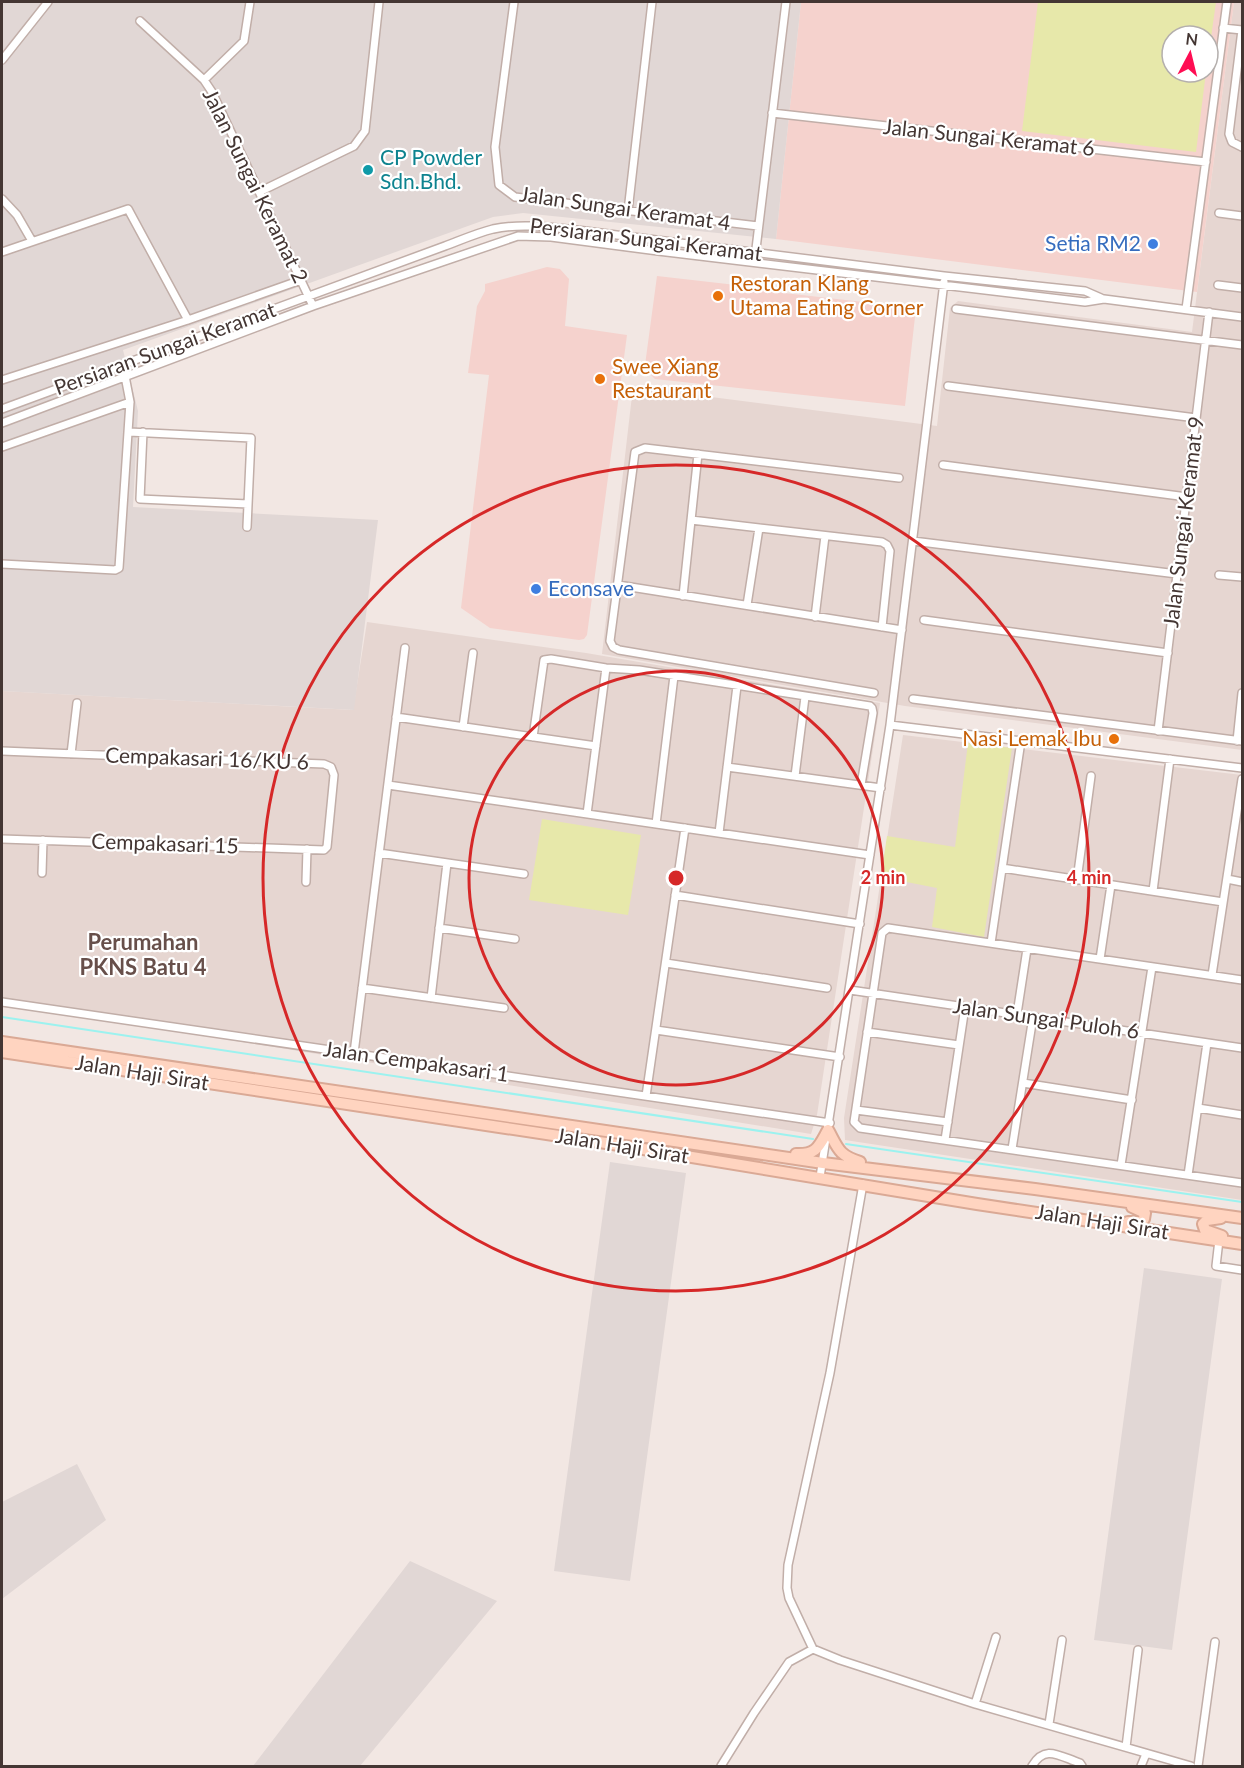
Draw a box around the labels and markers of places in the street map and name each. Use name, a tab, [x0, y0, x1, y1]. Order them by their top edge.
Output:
place label: CP Powder Sdn.Bhd.	[380, 144, 482, 193]
marker: CP Powder Sdn.Bhd.	[361, 163, 375, 177]
place label: Setia RM2	[1045, 230, 1141, 255]
marker: Setia RM2	[1146, 237, 1160, 251]
place label: Restoran Klang Utama Eating Corner	[730, 270, 924, 319]
marker: Restoran Klang Utama Eating Corner	[711, 289, 725, 303]
place label: Swee Xiang Restaurant	[612, 353, 719, 402]
marker: Swee Xiang Restaurant	[593, 372, 607, 386]
place label: Econsave	[548, 575, 634, 600]
marker: Econsave	[529, 582, 543, 596]
place label: Nasi Lemak Ibu	[962, 725, 1102, 750]
marker: Nasi Lemak Ibu	[1107, 732, 1121, 746]
centre of rings	[666, 868, 686, 888]

